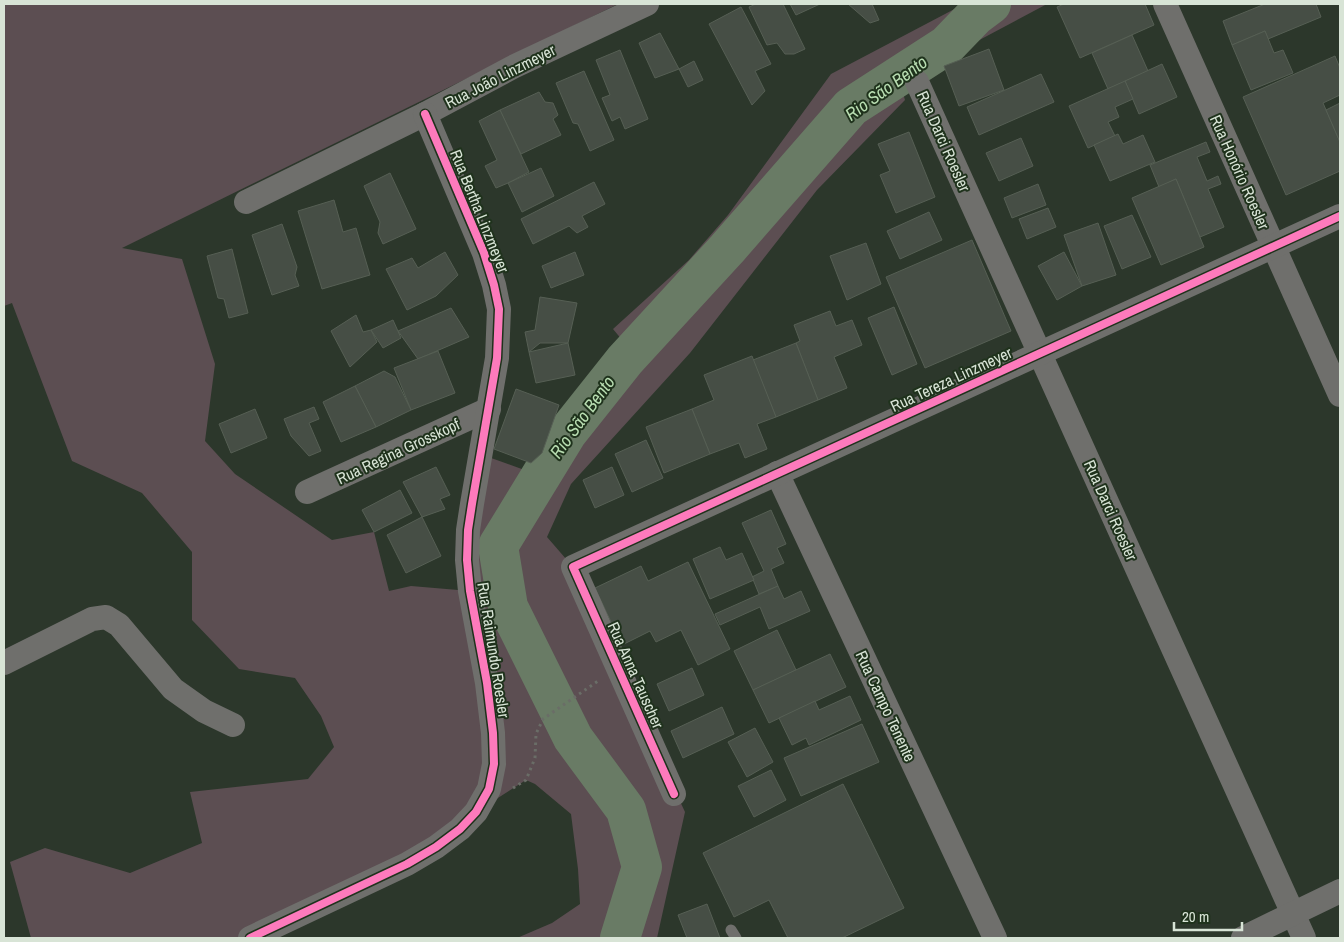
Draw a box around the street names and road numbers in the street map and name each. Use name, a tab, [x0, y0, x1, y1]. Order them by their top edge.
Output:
street label: Rua João Linzmeyer	[441, 38, 559, 113]
street label: Rua Darci Roesler	[912, 87, 976, 195]
street label: Rua Honório Roesler	[1205, 111, 1275, 233]
street label: Rua Bertha Linzmeyer	[445, 146, 515, 277]
street label: Rua Tereza Linzmeyer	[887, 341, 1016, 417]
street label: Rua Regina Grosskopf	[333, 413, 463, 489]
street label: Rua Darci Roesler	[1079, 456, 1143, 564]
street label: Rua Raimundo Roesler	[472, 581, 516, 720]
street label: Rua Anna Tauscher	[603, 618, 670, 732]
street label: Rua Campo Tenente	[851, 647, 921, 765]

